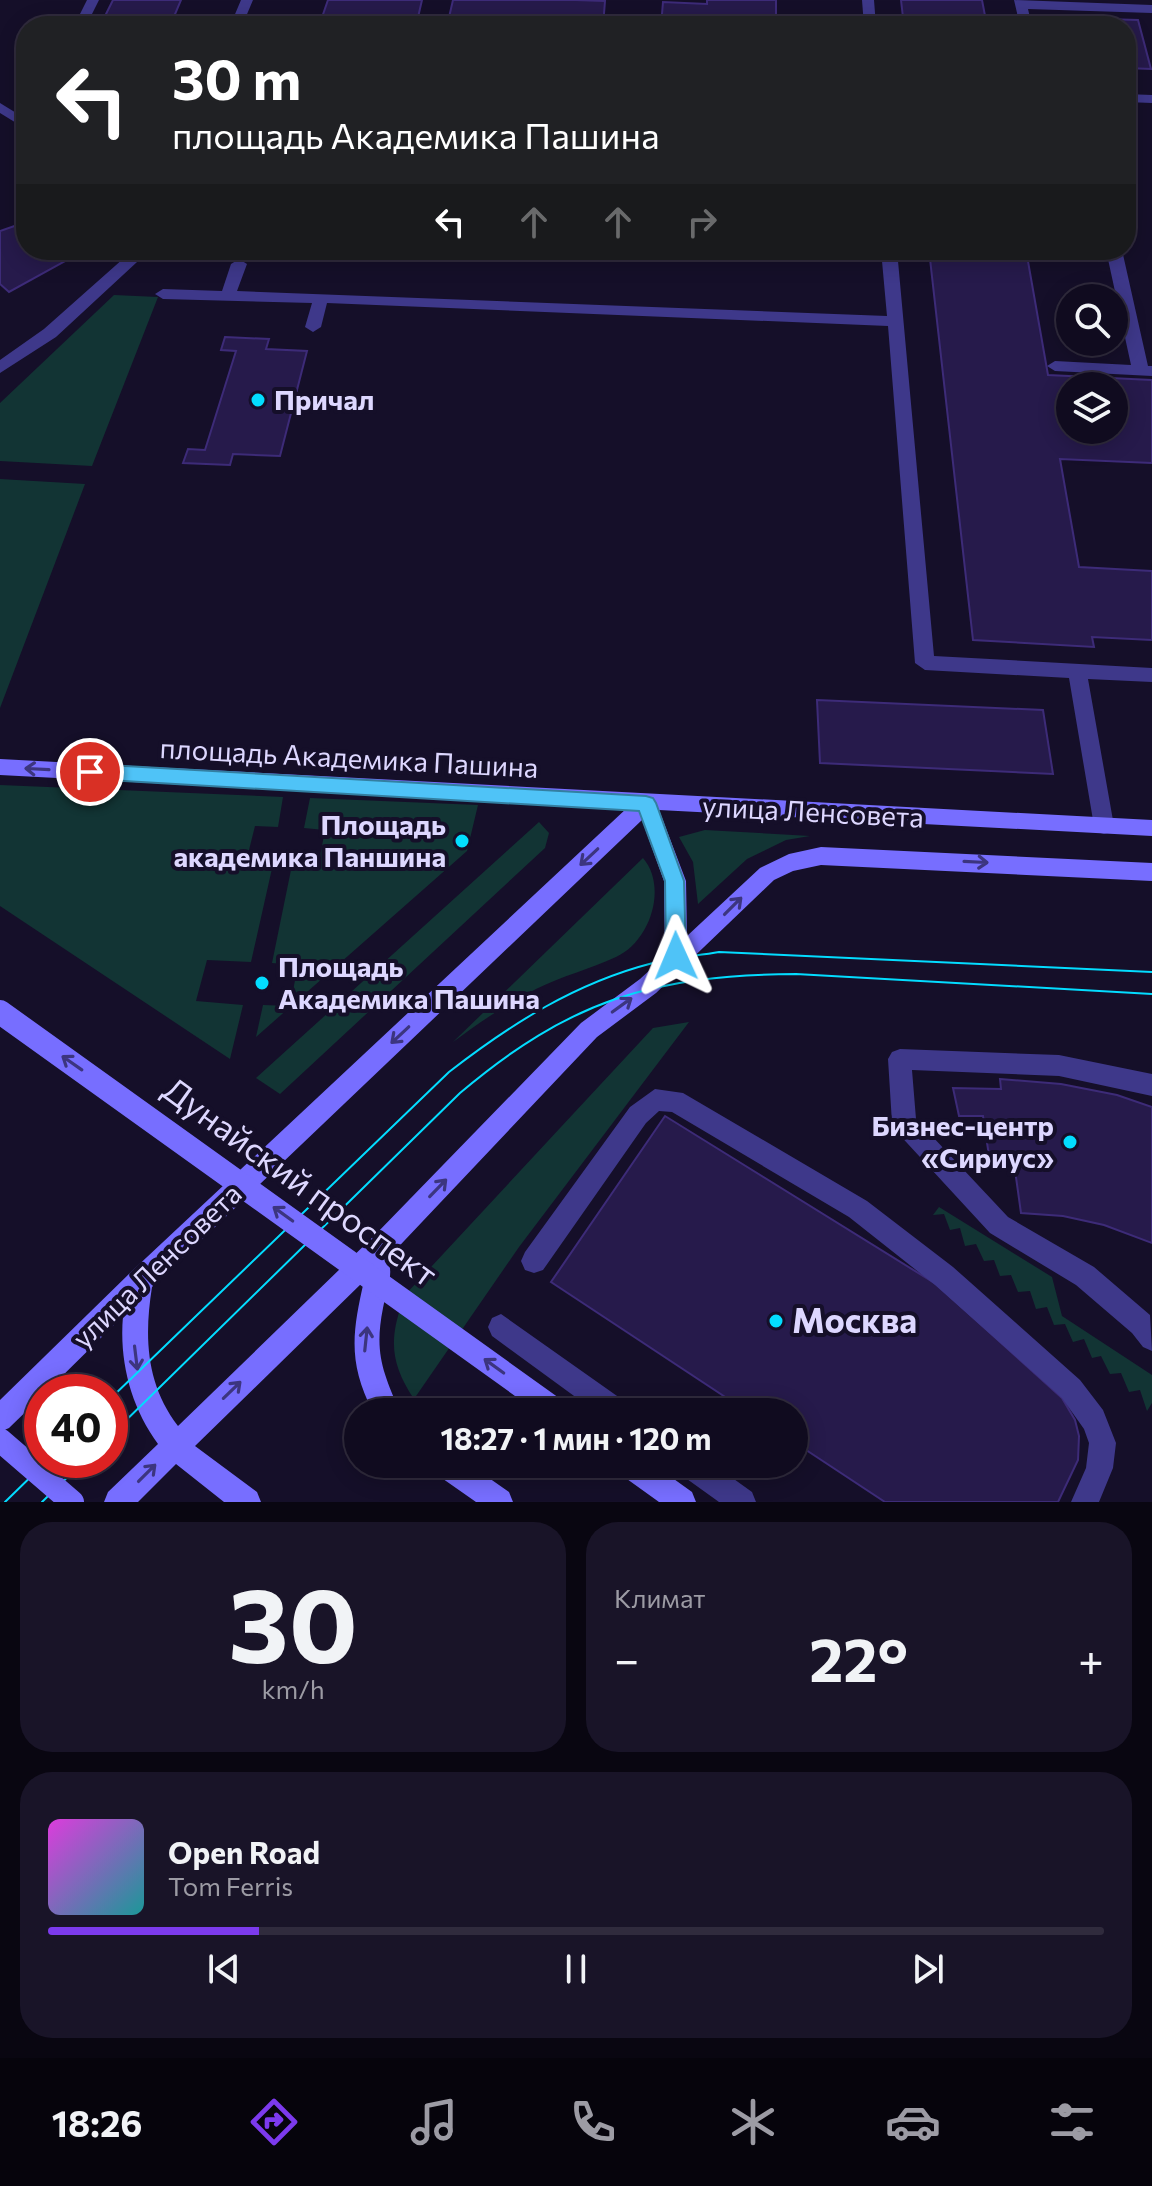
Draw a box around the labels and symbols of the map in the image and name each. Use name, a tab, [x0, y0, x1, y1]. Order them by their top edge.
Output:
place label: Причал	[274, 382, 374, 416]
marker: Причал	[249, 391, 267, 409]
street label: площадь Академика Пашина	[159, 730, 539, 784]
pin	[56, 738, 124, 806]
one-way arrow	[24, 761, 51, 776]
street label: улица Ленсовета	[702, 788, 925, 834]
place label: Площадь академика Паншина	[173, 807, 446, 873]
marker: Площадь академика Паншина	[453, 832, 471, 850]
one-way arrow	[580, 847, 600, 866]
one-way arrow	[962, 855, 989, 870]
one-way arrow	[723, 897, 743, 916]
position arrow	[634, 914, 718, 998]
place label: Площадь Академика Пашина	[278, 949, 540, 1015]
marker: Площадь Академика Пашина	[253, 974, 271, 992]
one-way arrow	[611, 997, 633, 1014]
one-way arrow	[390, 1026, 410, 1045]
one-way arrow	[62, 1055, 84, 1071]
street label: Дунайский проспект	[156, 1067, 447, 1294]
place label: Бизнес-центр «Сириус»	[871, 1108, 1054, 1174]
marker: Бизнес-центр «Сириус»	[1061, 1133, 1079, 1151]
street label: улица Ленсовета	[65, 1176, 248, 1354]
one-way arrow	[428, 1178, 447, 1198]
one-way arrow	[273, 1206, 295, 1222]
place label: Москва	[792, 1298, 917, 1340]
marker: Москва	[767, 1312, 785, 1330]
one-way arrow	[358, 1326, 373, 1353]
one-way arrow	[128, 1344, 143, 1371]
one-way arrow	[484, 1358, 506, 1375]
speed limit sign: 40	[24, 1374, 128, 1478]
one-way arrow	[222, 1381, 241, 1400]
one-way arrow	[137, 1464, 156, 1483]

